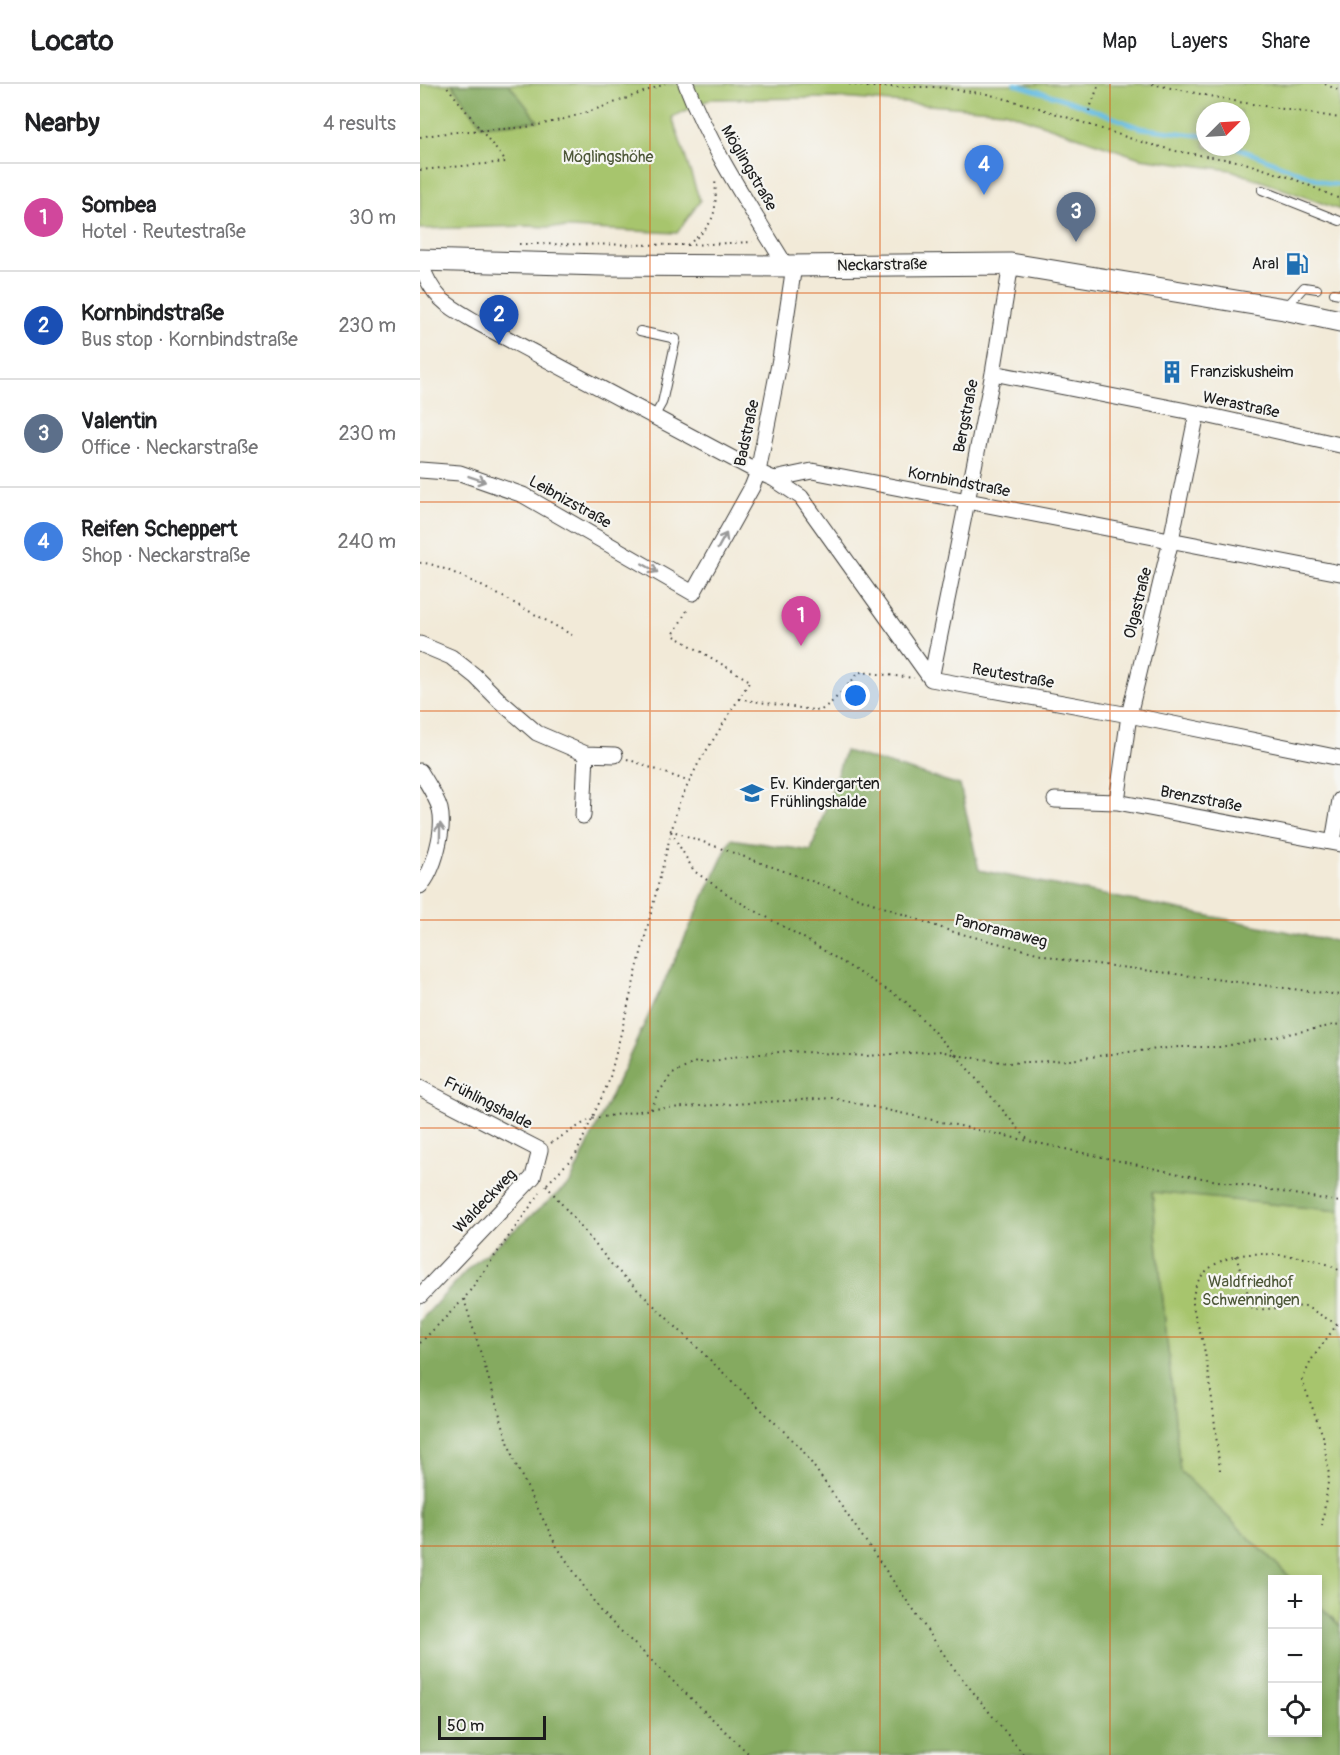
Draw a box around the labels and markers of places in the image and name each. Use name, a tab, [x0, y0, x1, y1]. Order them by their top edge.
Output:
pin: 4	[964, 146, 1004, 195]
pin: 3	[1056, 192, 1096, 242]
fuel station icon: Aral	[1284, 251, 1310, 277]
place label: Aral	[1252, 254, 1279, 274]
pin: 2	[480, 296, 518, 345]
building icon: Franziskusheim	[1159, 359, 1185, 385]
place label: Franziskusheim	[1190, 362, 1294, 382]
pin: 1	[782, 596, 820, 646]
place label: Ev. Kindergarten Frühlingshalde	[770, 774, 880, 812]
school or university icon: Ev. Kindergarten Frühlingshalde	[739, 780, 765, 806]

